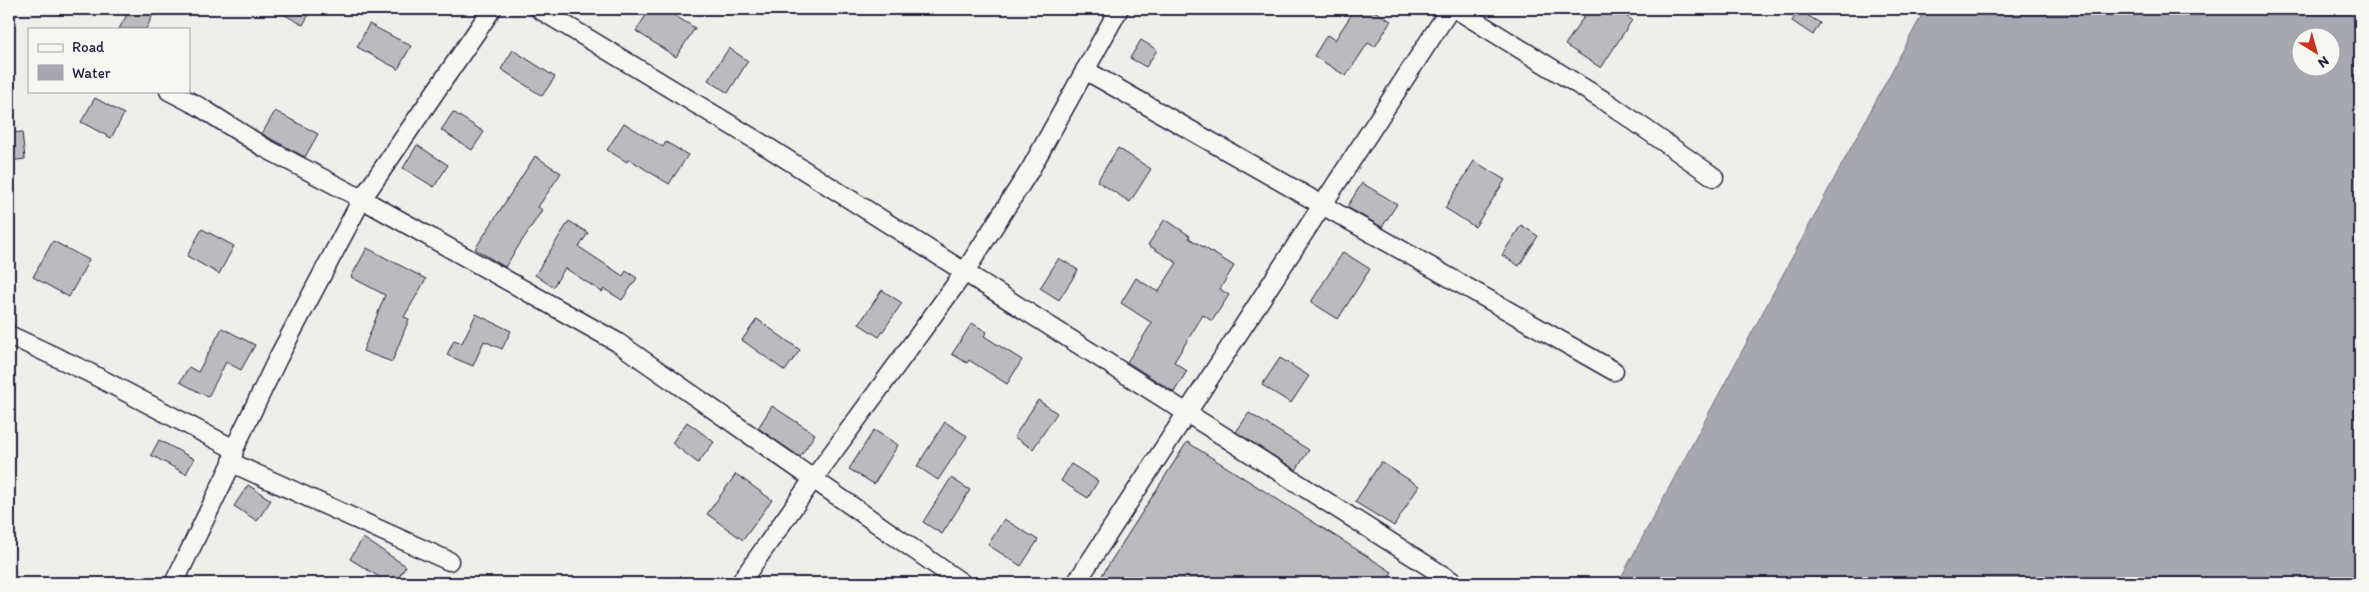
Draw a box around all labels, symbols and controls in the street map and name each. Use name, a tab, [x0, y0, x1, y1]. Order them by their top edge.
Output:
legend	[28, 28, 190, 92]
north arrow	[2292, 28, 2342, 78]
text: Road	[72, 38, 105, 56]
text: N	[2315, 52, 2332, 72]
text: Water	[72, 64, 111, 82]

